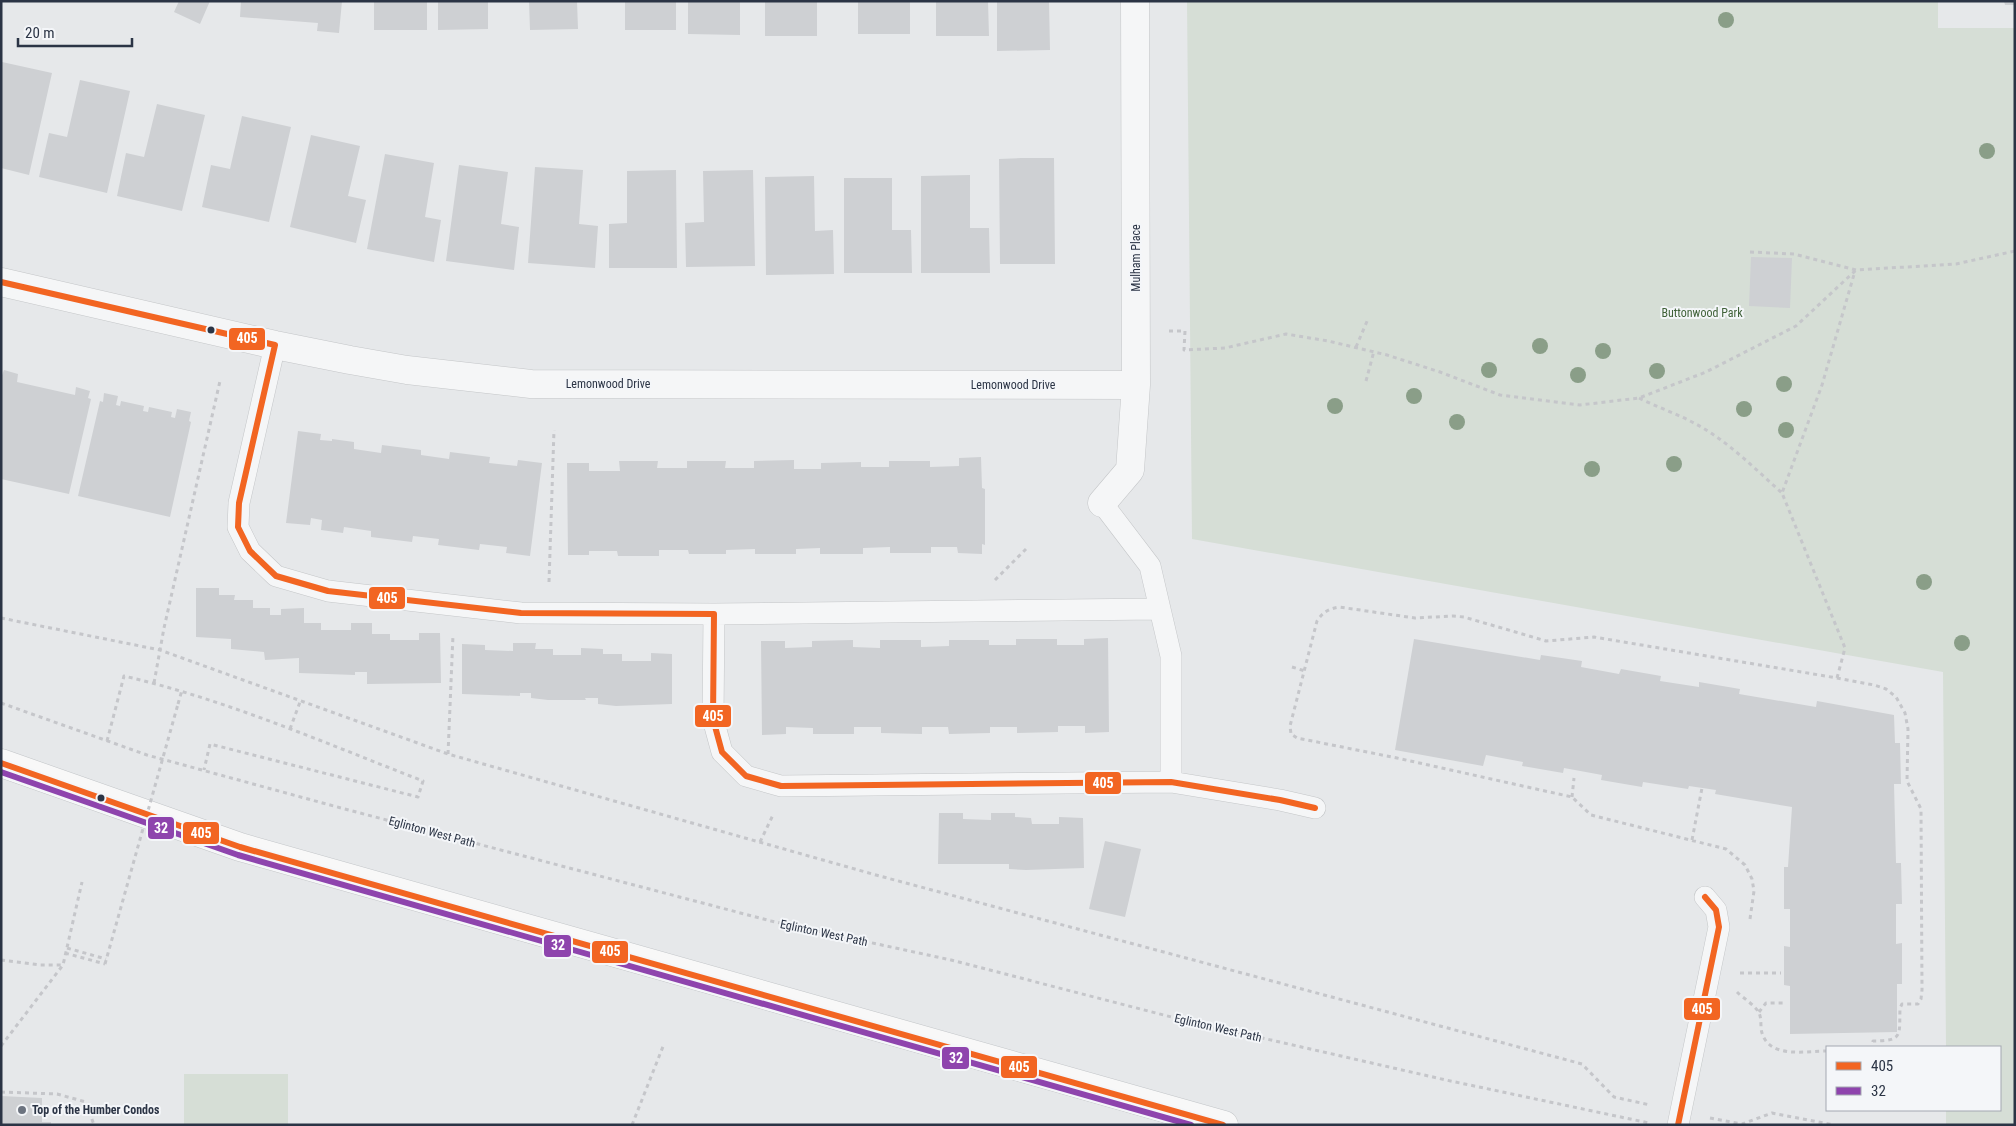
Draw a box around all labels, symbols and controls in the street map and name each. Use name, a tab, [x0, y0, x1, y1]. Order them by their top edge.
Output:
scale bar	[18, 15, 131, 47]
text: 20 m	[25, 24, 55, 42]
street label: Mulham Place	[1129, 224, 1143, 292]
park label: Buttonwood Park	[1661, 306, 1743, 320]
unlabelled marker	[206, 325, 216, 335]
line badge: 405	[228, 327, 266, 351]
text: 405	[236, 330, 258, 346]
street label: Lemonwood Drive	[566, 377, 651, 391]
street label: Lemonwood Drive	[971, 378, 1056, 392]
line badge: 405	[368, 586, 406, 610]
text: 405	[376, 590, 398, 606]
line badge: 405	[694, 704, 732, 728]
text: 405	[702, 708, 724, 724]
line badge: 405	[1084, 771, 1122, 795]
text: 405	[1092, 775, 1114, 791]
unlabelled marker	[96, 793, 106, 803]
street label: Eglinton West Path	[387, 814, 477, 850]
line badge: 32	[147, 816, 175, 840]
text: 32	[154, 820, 168, 836]
line badge: 405	[182, 821, 220, 845]
text: 405	[190, 825, 212, 841]
street label: Eglinton West Path	[779, 917, 869, 949]
line badge: 32	[543, 934, 572, 958]
text: 32	[551, 937, 565, 953]
line badge: 405	[591, 940, 629, 964]
text: 405	[599, 943, 621, 959]
line badge: 405	[1683, 997, 1721, 1021]
text: 405	[1691, 1001, 1713, 1017]
street label: Eglinton West Path	[1173, 1011, 1263, 1045]
line badge: 32	[941, 1046, 970, 1070]
legend	[1826, 1046, 2001, 1111]
text: 32	[949, 1050, 963, 1066]
line badge: 405	[1000, 1055, 1038, 1079]
text: 405	[1871, 1057, 1893, 1075]
text: 405	[1008, 1059, 1030, 1075]
text: 32	[1871, 1082, 1886, 1100]
place label: Top of the Humber Condos	[32, 1103, 160, 1117]
marker: Top of the Humber Condos	[16, 1104, 28, 1116]

